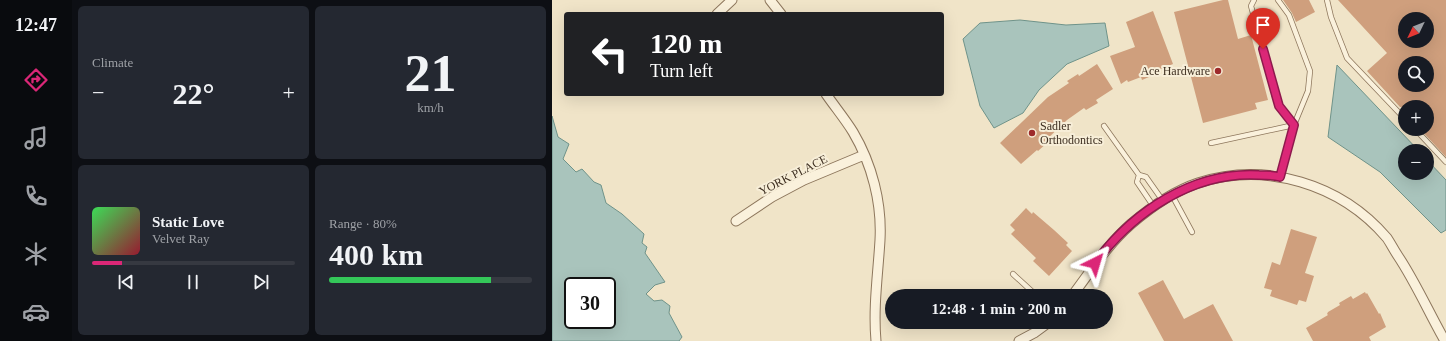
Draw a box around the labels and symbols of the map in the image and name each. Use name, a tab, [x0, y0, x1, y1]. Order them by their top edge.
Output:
pin	[1246, 8, 1280, 49]
north arrow	[1398, 12, 1434, 48]
place label: Ace Hardware	[1140, 64, 1210, 78]
marker: Ace Hardware	[1213, 66, 1223, 76]
place label: Sadler Orthodontics	[1040, 119, 1103, 147]
marker: Sadler Orthodontics	[1027, 128, 1037, 138]
street label: YORK PLACE	[756, 152, 830, 198]
position arrow	[1074, 242, 1116, 284]
speed limit sign: 30	[564, 277, 616, 329]

